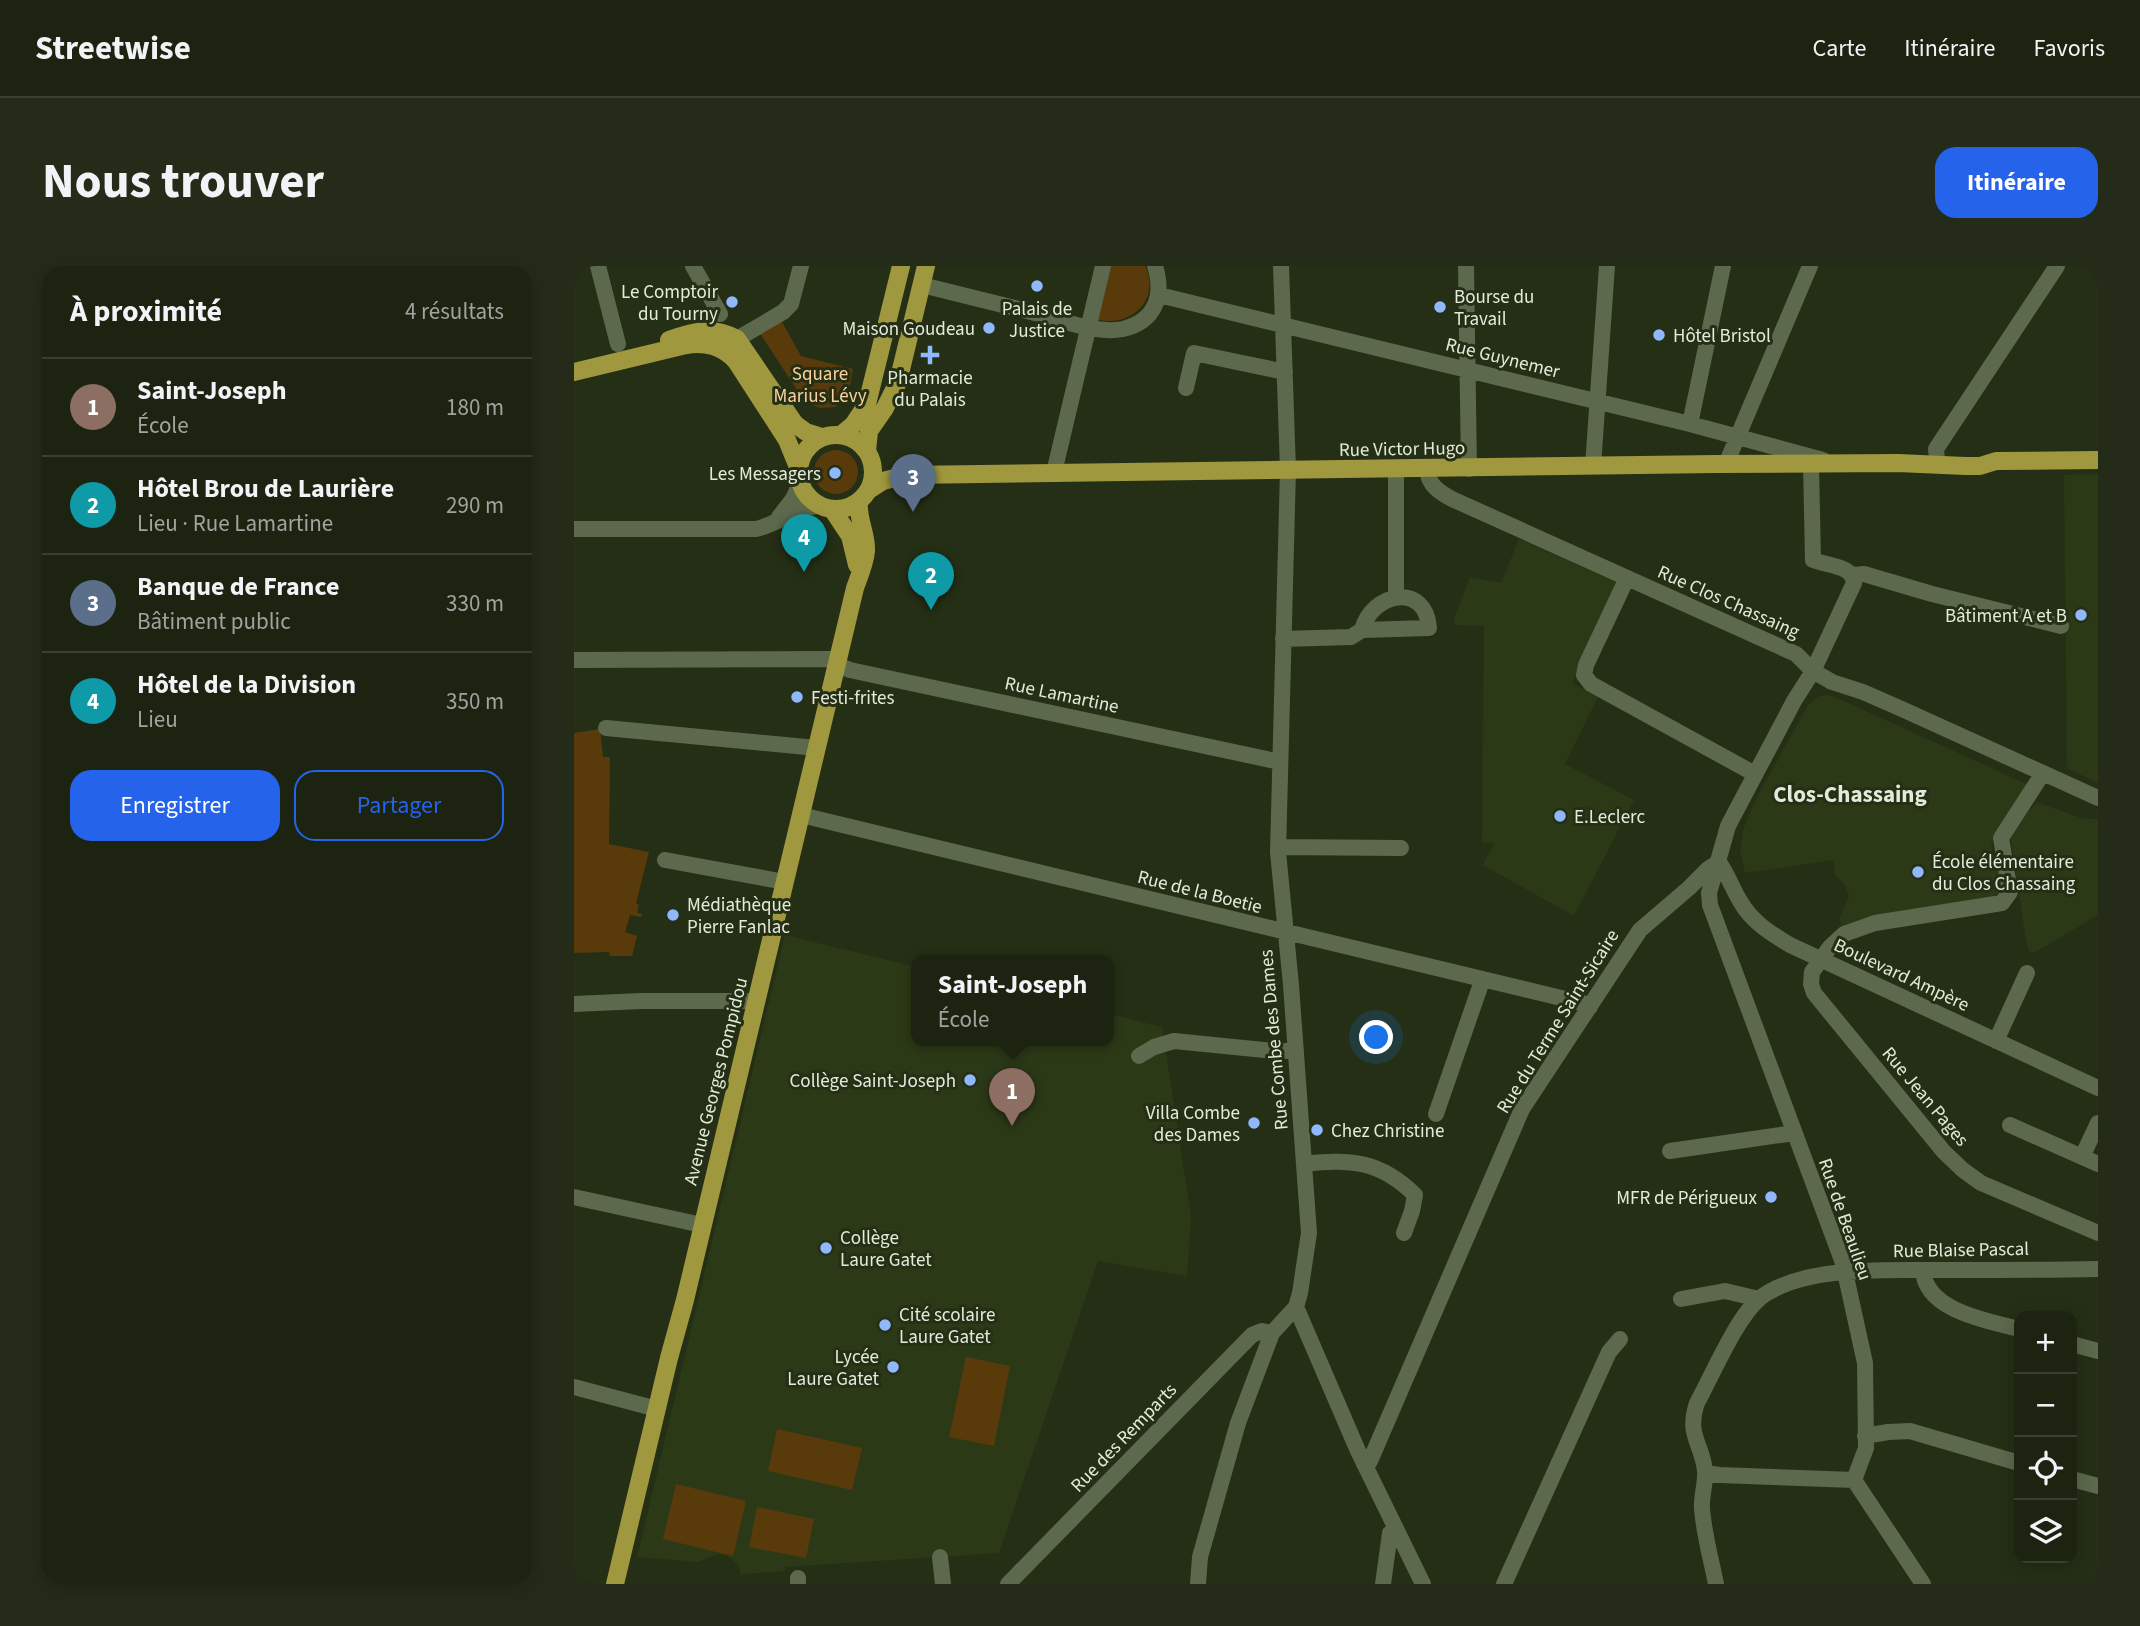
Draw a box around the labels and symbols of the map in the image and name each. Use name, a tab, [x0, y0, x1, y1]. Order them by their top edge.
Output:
marker: Palais de Justice	[1029, 278, 1045, 294]
place label: Le Comptoir du Tourny	[621, 279, 718, 328]
place label: Bourse du Travail	[1454, 284, 1534, 333]
marker: Le Comptoir du Tourny	[724, 294, 740, 310]
place label: Palais de Justice	[1002, 296, 1072, 345]
marker: Bourse du Travail	[1432, 299, 1448, 315]
place label: Maison Goudeau	[843, 316, 975, 343]
marker: Maison Goudeau	[981, 320, 997, 336]
place label: Hôtel Bristol	[1673, 323, 1771, 350]
marker: Hôtel Bristol	[1651, 327, 1667, 343]
street label: Rue Guynemer	[1443, 331, 1563, 386]
marker: Pharmacie du Palais	[922, 347, 938, 363]
park label: Square Marius Lévy	[773, 361, 867, 410]
place label: Pharmacie du Palais	[887, 365, 973, 414]
street label: Rue Victor Hugo	[1339, 435, 1466, 464]
pin: 3	[890, 454, 936, 512]
place label: Les Messagers	[709, 461, 821, 488]
marker: Les Messagers	[827, 465, 843, 481]
pin: 4	[781, 514, 827, 572]
pin: 2	[908, 552, 954, 610]
street label: Rue Clos Chassaing	[1653, 559, 1804, 646]
place label: Bâtiment A et B	[1945, 603, 2067, 630]
marker: Bâtiment A et B	[2073, 607, 2089, 623]
street label: Rue Lamartine	[1002, 670, 1121, 721]
place label: Festi-frites	[811, 685, 895, 712]
marker: Festi-frites	[789, 689, 805, 705]
district label: Clos-Chassaing	[1773, 778, 1927, 811]
place label: E.Leclerc	[1574, 804, 1646, 831]
marker: E.Leclerc	[1552, 808, 1568, 824]
place label: École élémentaire du Clos Chassaing	[1932, 849, 2076, 898]
street label: Rue de la Boetie	[1134, 864, 1265, 921]
marker: École élémentaire du Clos Chassaing	[1910, 864, 1926, 880]
place label: Médiathèque Pierre Fanlac	[687, 892, 791, 941]
marker: Médiathèque Pierre Fanlac	[665, 907, 681, 923]
street label: Rue du Terme Saint-Sicaire	[1490, 924, 1626, 1119]
street label: Boulevard Ampère	[1829, 932, 1974, 1019]
street label: Rue Combe des Dames	[1253, 948, 1296, 1131]
street label: Avenue Georges Pompidou	[678, 975, 755, 1188]
your location	[1359, 1020, 1393, 1054]
street label: Rue Jean Pages	[1875, 1041, 1975, 1153]
place label: Collège Saint-Joseph	[790, 1068, 956, 1095]
pin: 1	[989, 1068, 1035, 1126]
marker: Collège Saint-Joseph	[962, 1072, 978, 1088]
place label: Villa Combe des Dames	[1146, 1100, 1240, 1149]
marker: Villa Combe des Dames	[1246, 1115, 1262, 1131]
place label: Chez Christine	[1331, 1118, 1444, 1145]
marker: Chez Christine	[1309, 1122, 1325, 1138]
street label: Rue de Beaulieu	[1811, 1155, 1878, 1284]
place label: MFR de Périgueux	[1616, 1185, 1758, 1212]
marker: MFR de Périgueux	[1763, 1189, 1779, 1205]
place label: Collège Laure Gatet	[840, 1225, 932, 1274]
street label: Rue Blaise Pascal	[1893, 1236, 2030, 1265]
marker: Collège Laure Gatet	[818, 1240, 834, 1256]
place label: Cité scolaire Laure Gatet	[899, 1302, 995, 1351]
marker: Cité scolaire Laure Gatet	[877, 1317, 893, 1333]
place label: Lycée Laure Gatet	[787, 1344, 880, 1393]
marker: Lycée Laure Gatet	[885, 1359, 901, 1375]
street label: Rue des Remparts	[1065, 1377, 1183, 1499]

